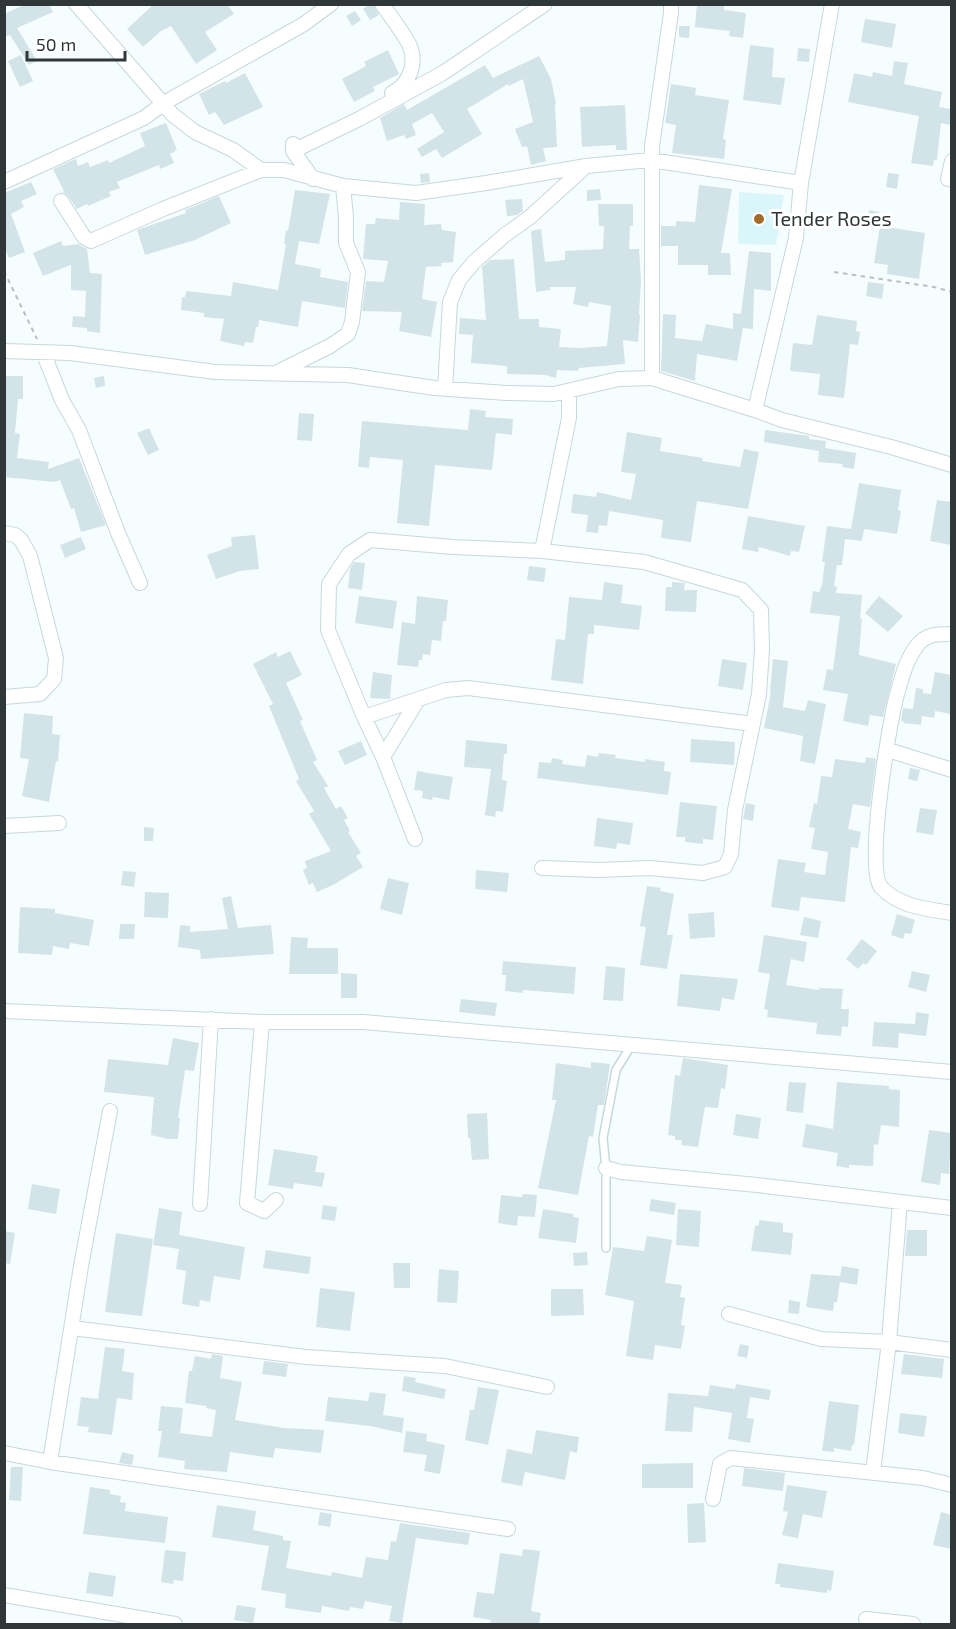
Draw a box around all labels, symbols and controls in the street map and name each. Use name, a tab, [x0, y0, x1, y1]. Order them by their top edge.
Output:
scale bar	[27, 24, 124, 62]
text: 50 m	[36, 33, 76, 55]
place label: Tender Roses	[771, 206, 892, 230]
marker: Tender Roses	[752, 212, 766, 226]

